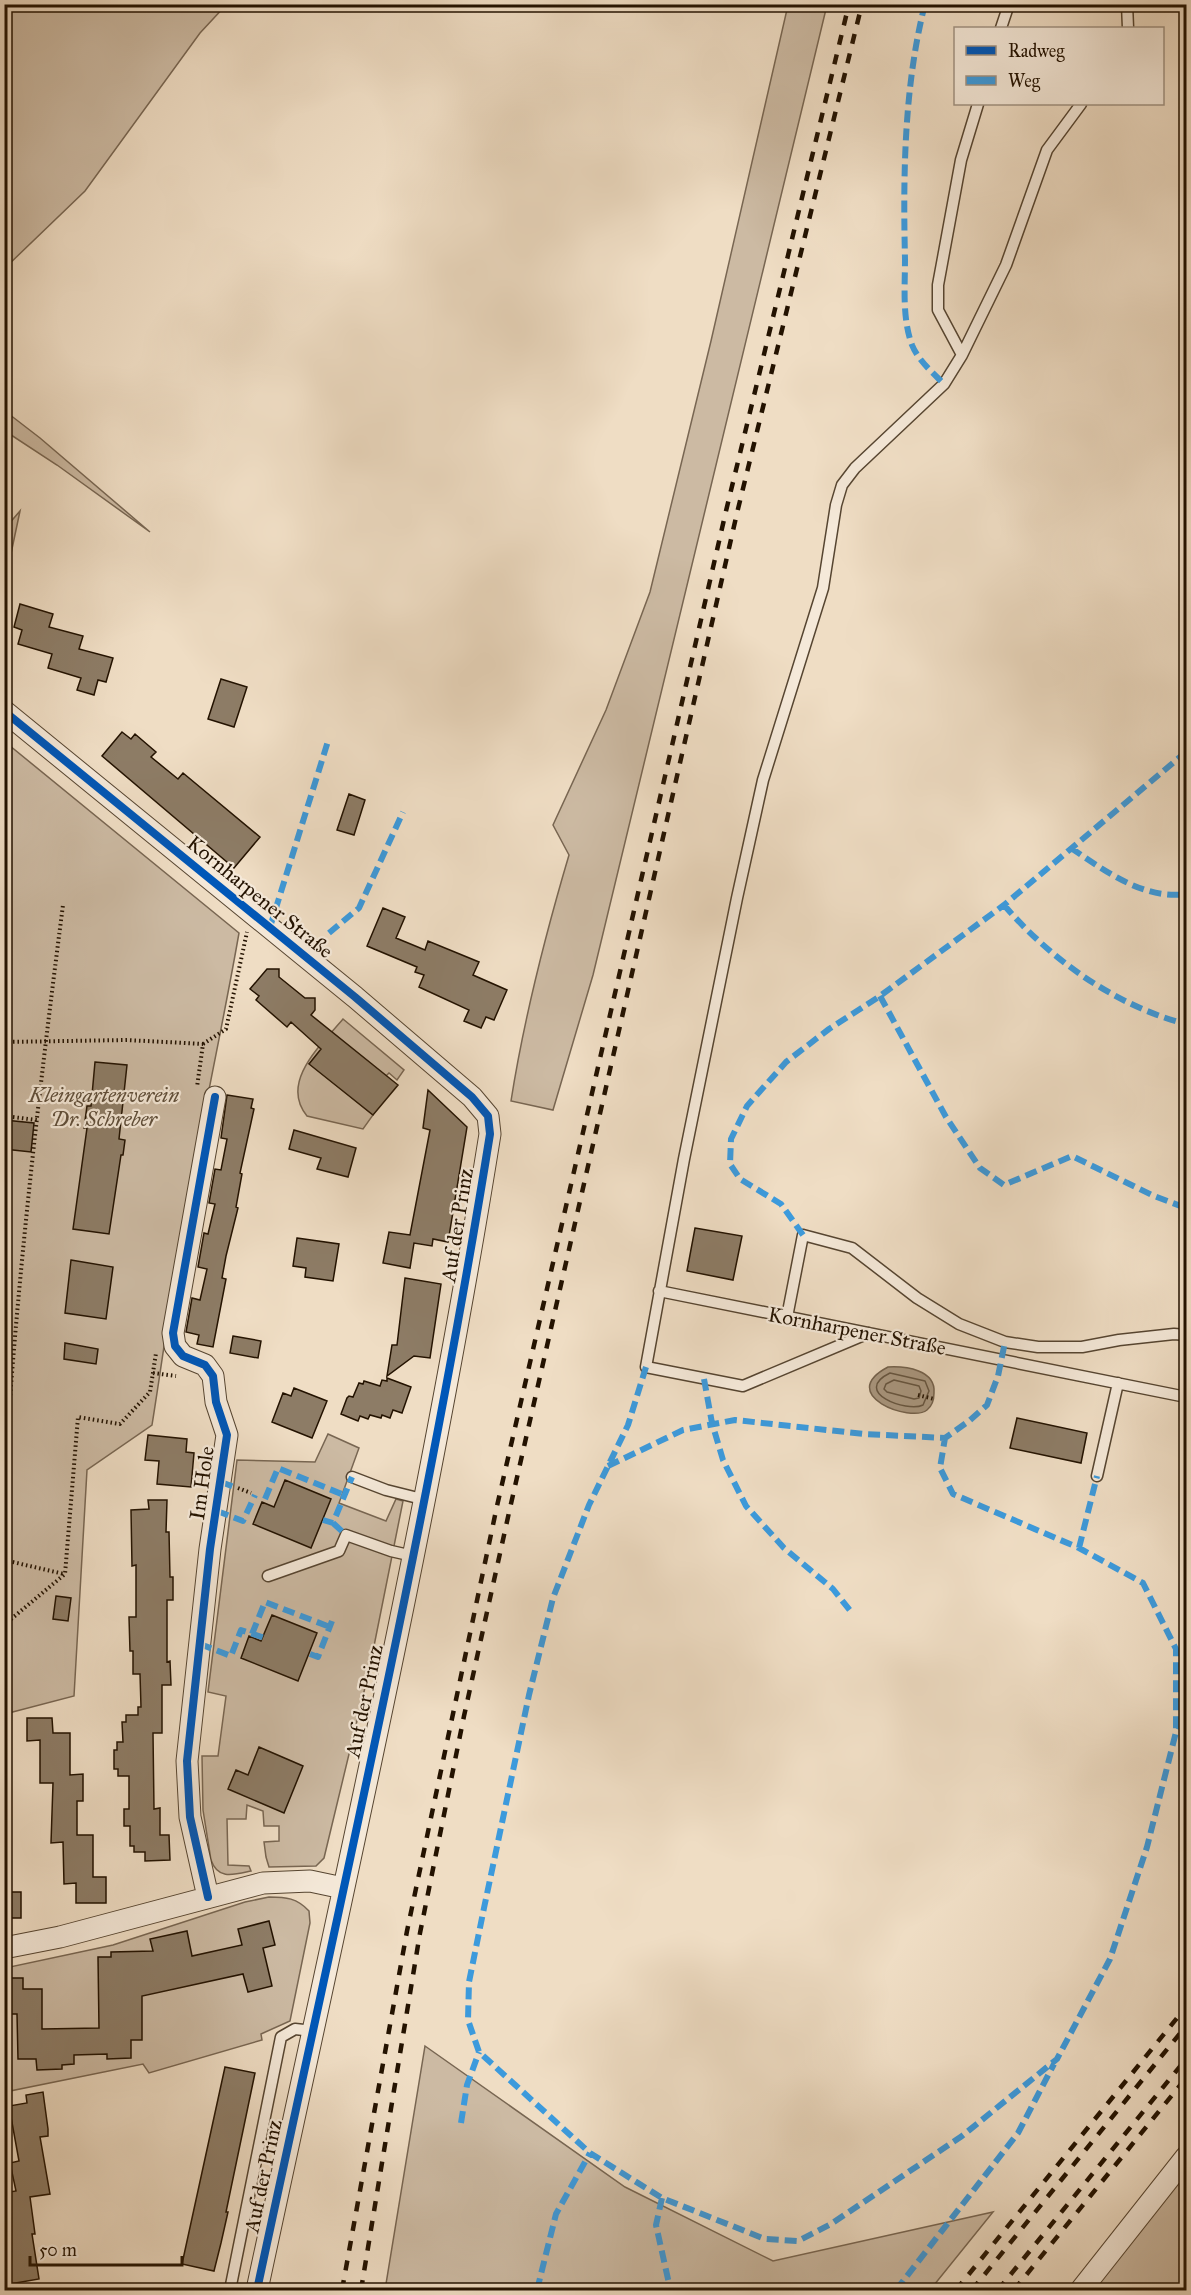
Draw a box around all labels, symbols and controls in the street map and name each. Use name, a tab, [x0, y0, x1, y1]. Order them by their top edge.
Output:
legend	[954, 27, 1164, 105]
text: Radweg	[1008, 40, 1065, 63]
text: Weg	[1008, 70, 1041, 93]
street label: Kornharpener Straße	[182, 830, 339, 964]
park label: Kleingartenverein Dr. Schreber	[28, 1082, 179, 1132]
street label: Auf der Prinz	[435, 1166, 479, 1285]
street label: Kornharpener Straße	[766, 1301, 948, 1361]
street label: Im Hole	[184, 1444, 220, 1521]
street label: Auf der Prinz	[339, 1642, 389, 1761]
street label: Auf der Prinz	[238, 2117, 288, 2236]
scale bar	[30, 2229, 182, 2267]
text: 50 m	[39, 2239, 77, 2261]

